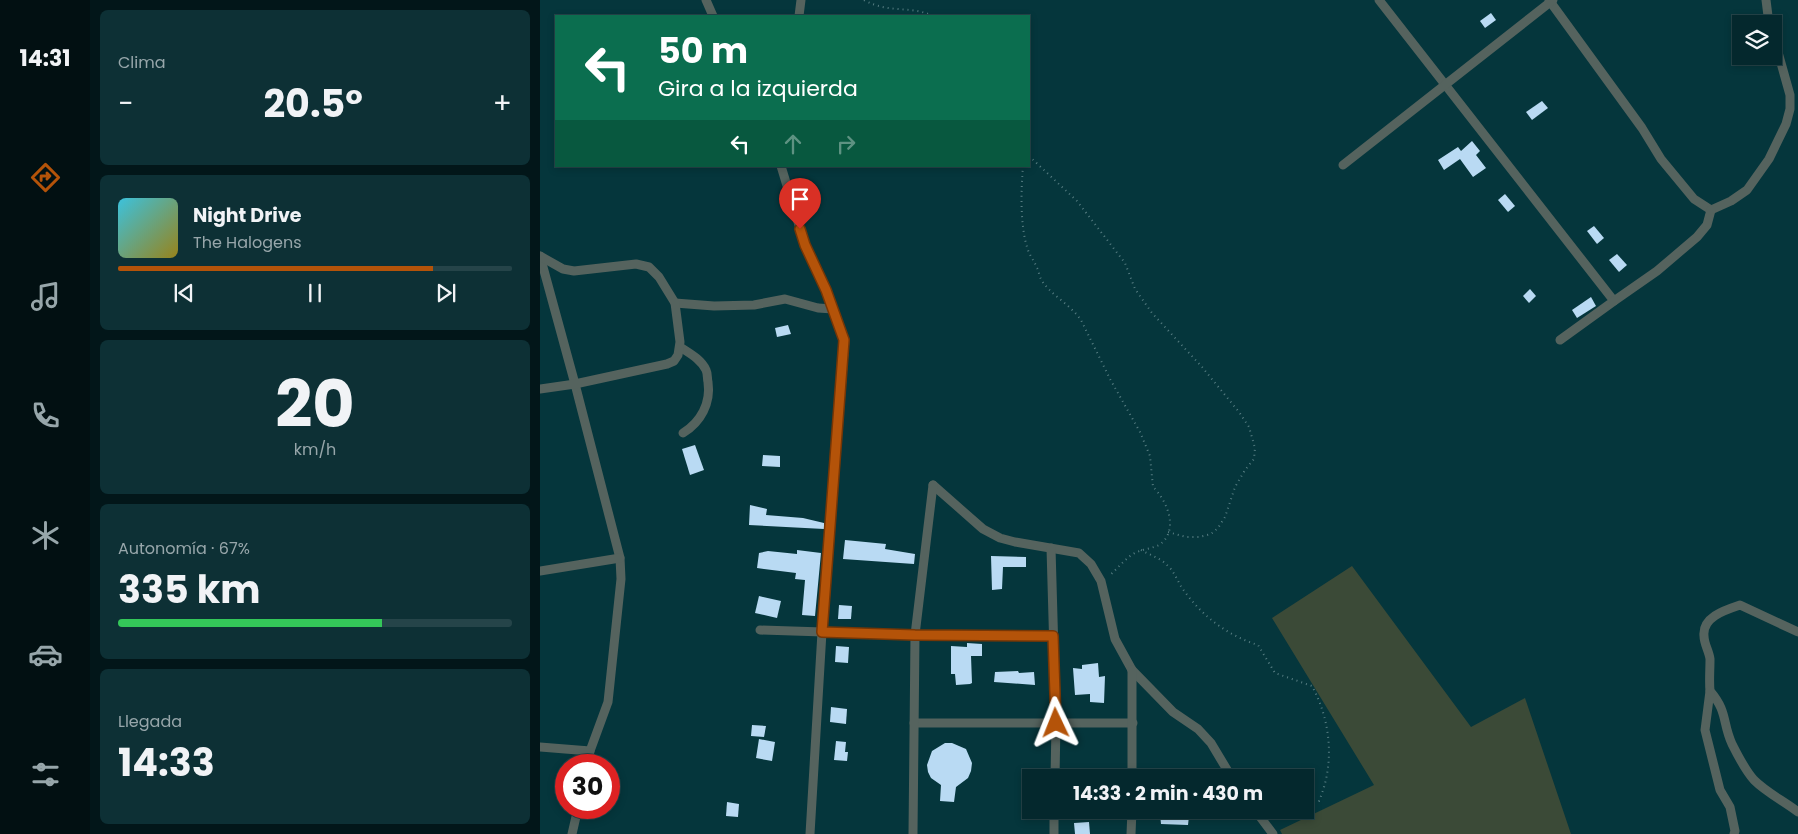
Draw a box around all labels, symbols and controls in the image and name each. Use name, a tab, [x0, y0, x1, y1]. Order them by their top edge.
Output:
map controls	[1732, 15, 1782, 65]
button: layers	[1732, 15, 1782, 65]
text: 50 m	[658, 26, 748, 75]
icon: left	[575, 35, 640, 100]
text: 14:31	[20, 43, 71, 74]
text: Clima	[118, 51, 166, 74]
text: Gira a la izquierda	[658, 73, 858, 104]
text: 20.5°	[263, 77, 363, 130]
text: −	[118, 84, 133, 123]
text: +	[493, 84, 512, 123]
icon: left	[726, 130, 754, 158]
icon: ahead	[779, 130, 807, 158]
icon: right	[832, 130, 860, 158]
icon: directions	[28, 160, 63, 195]
pin	[779, 178, 821, 229]
icon: arrive	[786, 185, 814, 213]
text: Night Drive	[193, 202, 302, 229]
text: The Halogens	[193, 231, 301, 254]
icon: music	[28, 279, 63, 314]
icon: previous	[170, 279, 198, 307]
icon: pause	[301, 279, 329, 307]
icon: next	[432, 279, 460, 307]
text: 20	[275, 359, 355, 450]
icon: phone	[28, 398, 63, 433]
text: km/h	[294, 438, 336, 461]
icon: climate	[28, 518, 63, 553]
text: Autonomía · 67%	[118, 537, 250, 560]
text: 335 km	[118, 563, 260, 616]
icon: car	[28, 637, 63, 672]
position arrow	[1029, 696, 1081, 748]
text: Llegada	[118, 710, 182, 733]
text: 14:33	[118, 736, 215, 789]
speed limit sign: 30	[555, 754, 620, 819]
icon: filters	[28, 757, 63, 792]
text: 14:33 · 2 min · 430 m	[1073, 780, 1263, 807]

